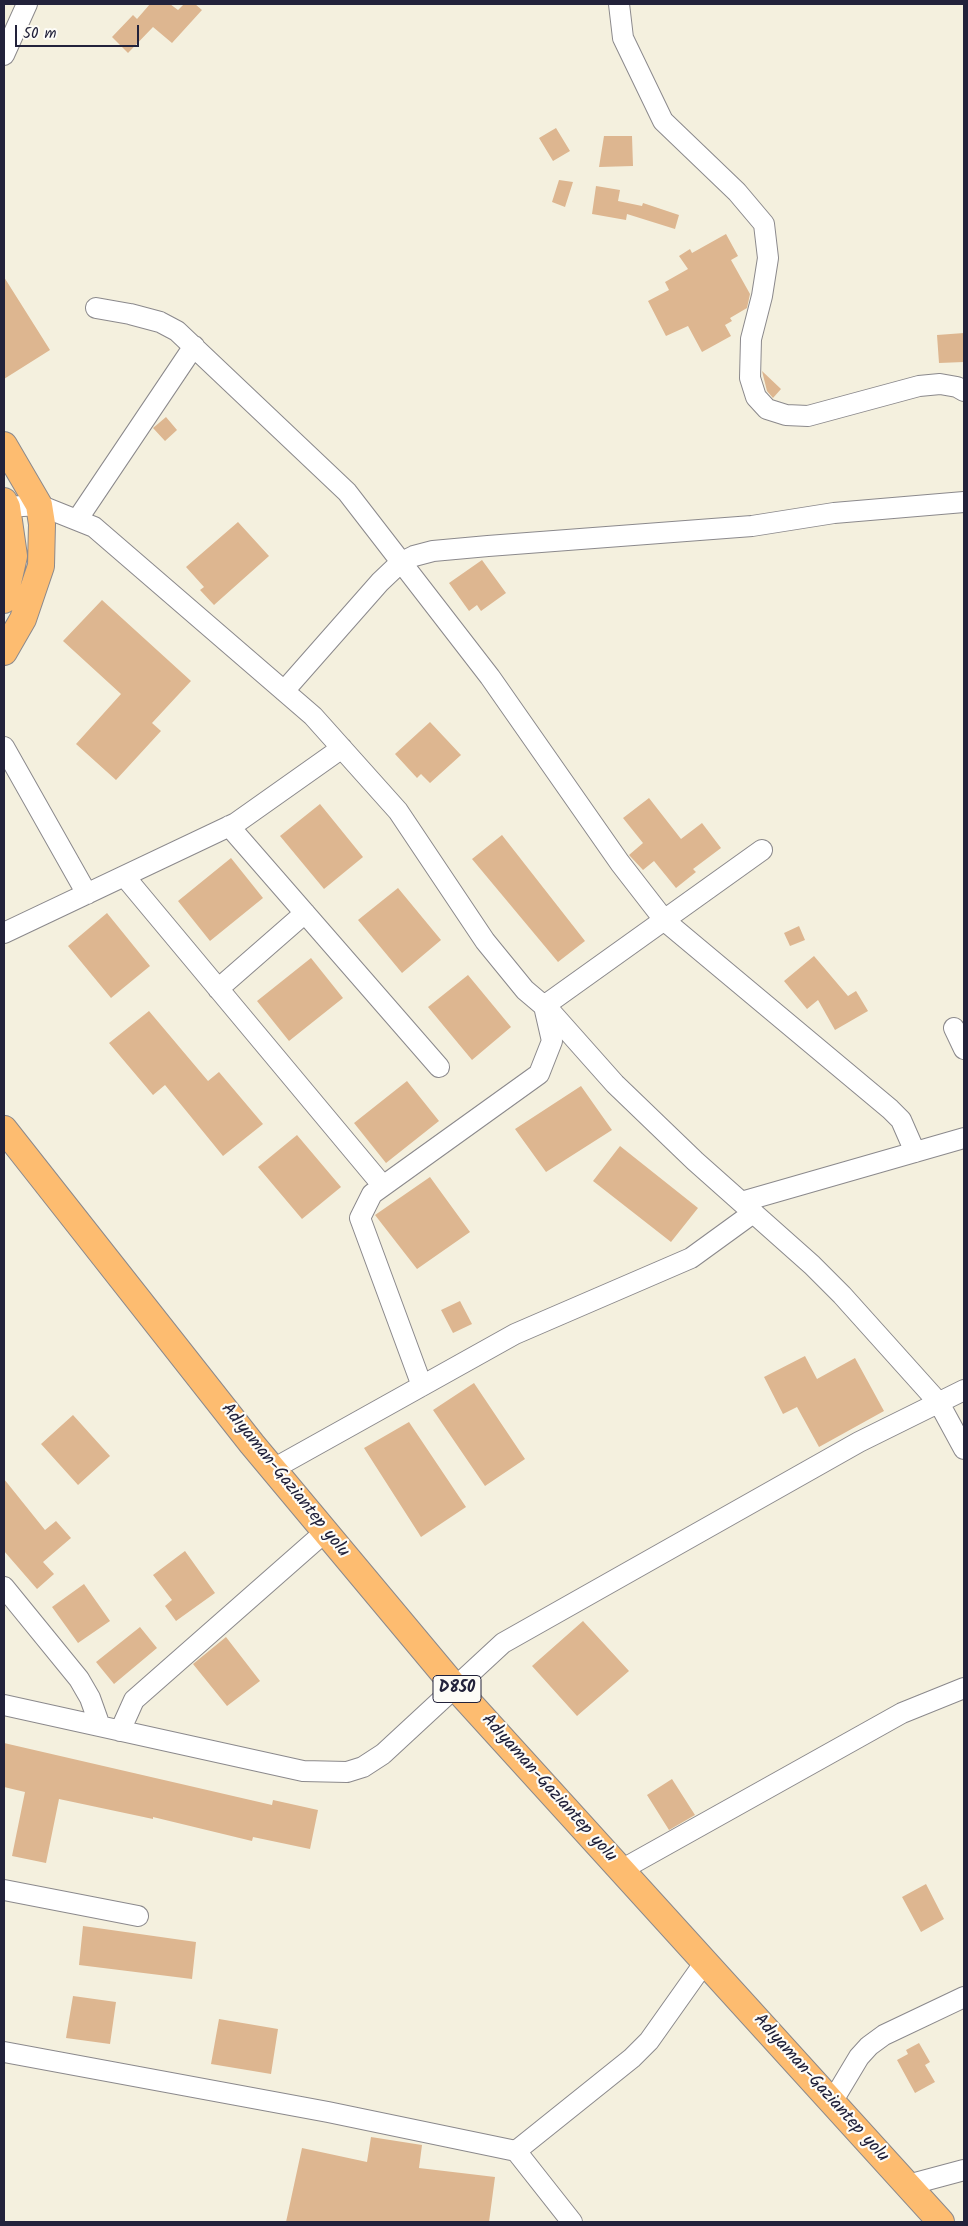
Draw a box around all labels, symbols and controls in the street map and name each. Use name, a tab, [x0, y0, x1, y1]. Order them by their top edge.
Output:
scale bar	[18, 15, 141, 47]
text: 50 m	[23, 22, 57, 46]
street label: Adıyaman-Gaziantep yolu	[215, 1399, 353, 1563]
road number: D850	[433, 1676, 481, 1702]
street label: Adıyaman-Gaziantep yolu	[476, 1710, 620, 1868]
street label: Adıyaman-Gaziantep yolu	[748, 2010, 892, 2168]

